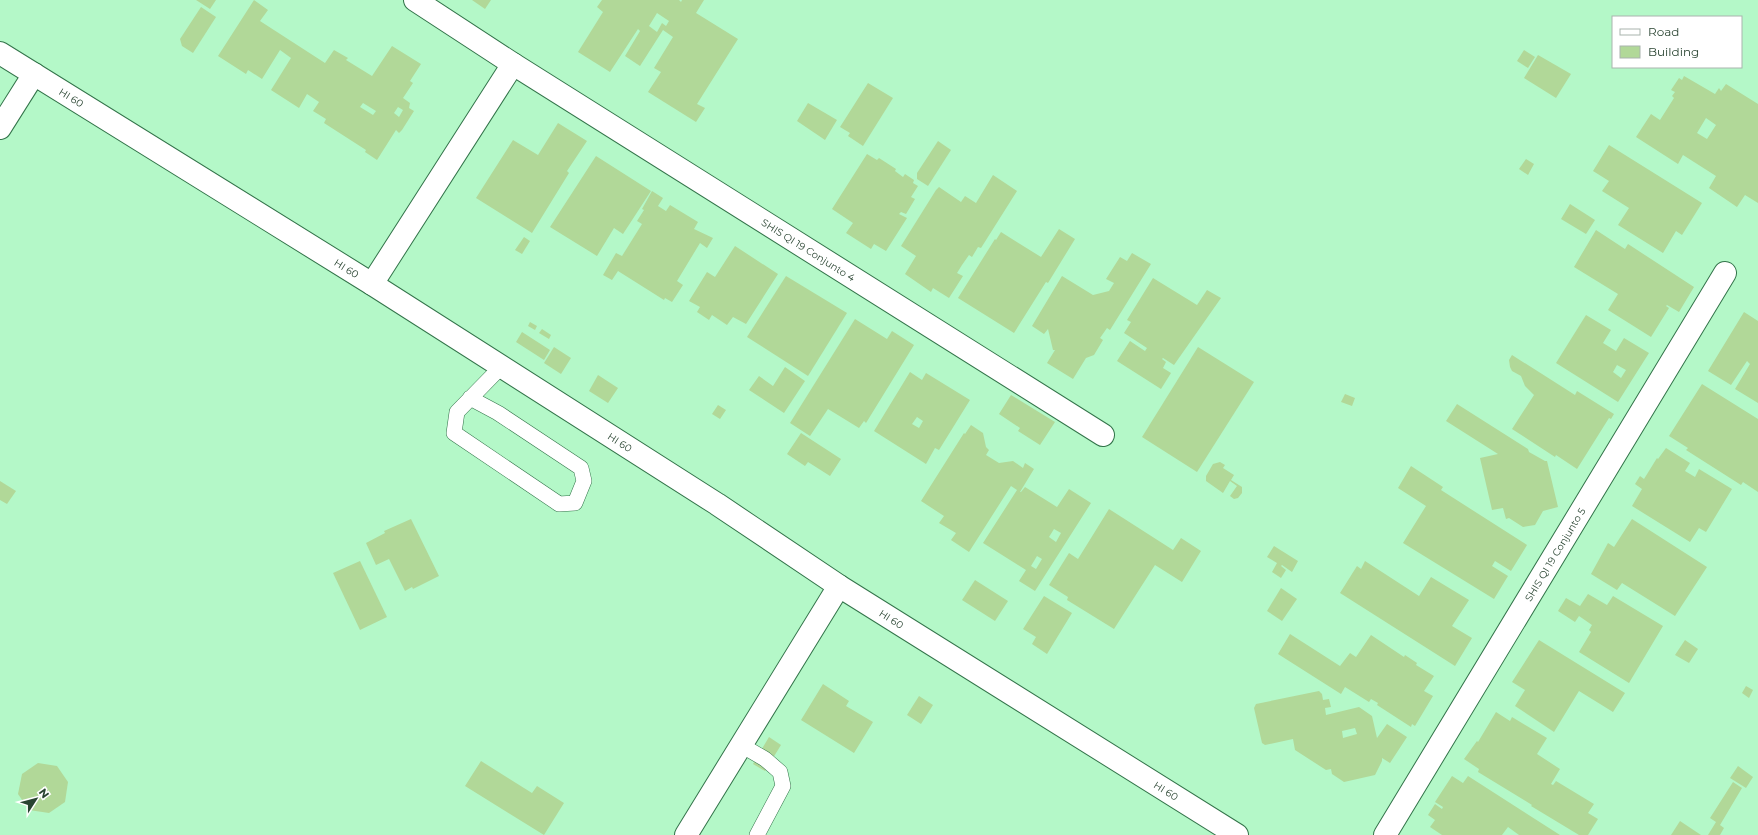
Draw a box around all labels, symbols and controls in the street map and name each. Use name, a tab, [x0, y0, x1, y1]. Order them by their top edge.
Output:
legend	[1612, 16, 1742, 68]
text: Road	[1648, 24, 1679, 39]
text: Building	[1648, 44, 1699, 59]
street label: HI 60	[56, 85, 86, 110]
street label: SHIS QI 19 Conjunto 4	[759, 216, 858, 285]
street label: HI 60	[332, 256, 361, 281]
street label: HI 60	[605, 430, 635, 455]
street label: SHIS QI 19 Conjunto 5	[1522, 505, 1589, 604]
street label: HI 60	[877, 607, 906, 632]
north arrow	[16, 779, 56, 819]
street label: HI 60	[1151, 779, 1181, 804]
text: N	[36, 785, 52, 801]

